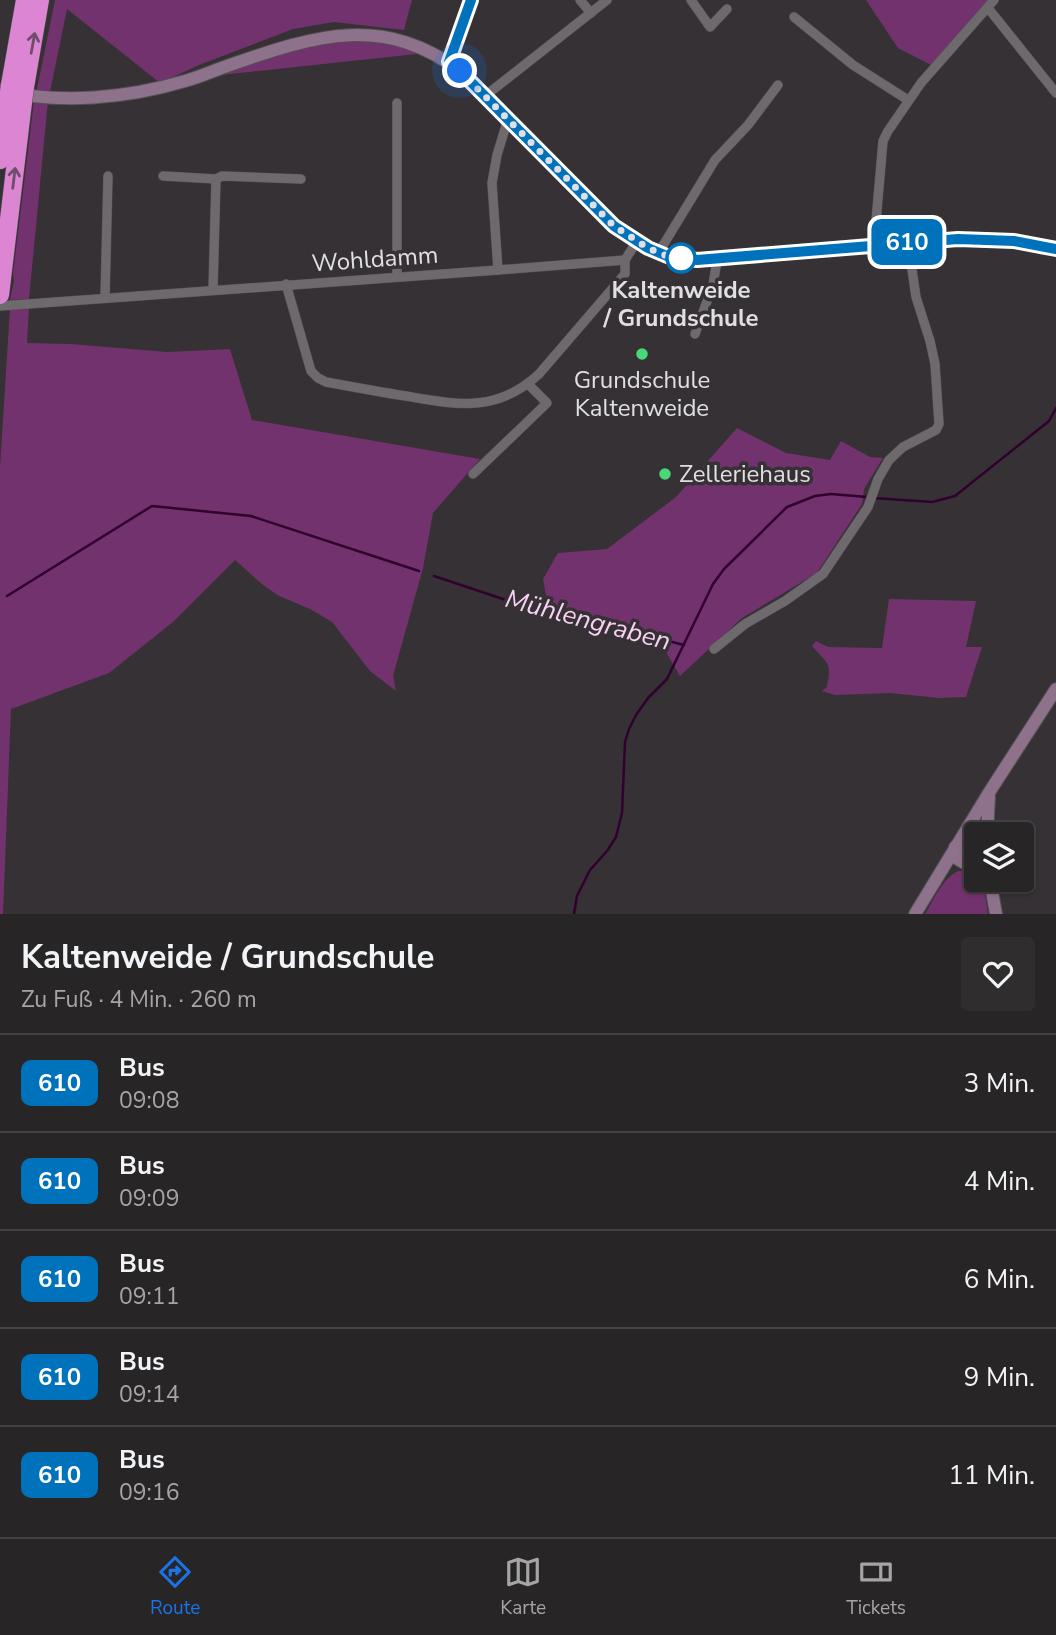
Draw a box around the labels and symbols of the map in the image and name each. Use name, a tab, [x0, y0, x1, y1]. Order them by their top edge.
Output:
one-way arrow	[27, 32, 40, 55]
your location	[442, 53, 477, 88]
one-way arrow	[7, 167, 20, 190]
line badge: 610	[867, 219, 947, 265]
street label: Wohldamm	[311, 239, 439, 279]
marker: Kaltenweide / Grundschule	[666, 243, 696, 273]
place label: Kaltenweide / Grundschule	[603, 274, 758, 334]
marker: Grundschule Kaltenweide	[634, 346, 650, 362]
place label: Grundschule Kaltenweide	[574, 364, 710, 424]
place label: Zelleriehaus	[679, 458, 811, 490]
marker: Zelleriehaus	[657, 466, 673, 482]
water label: Mühlengraben	[502, 581, 674, 659]

